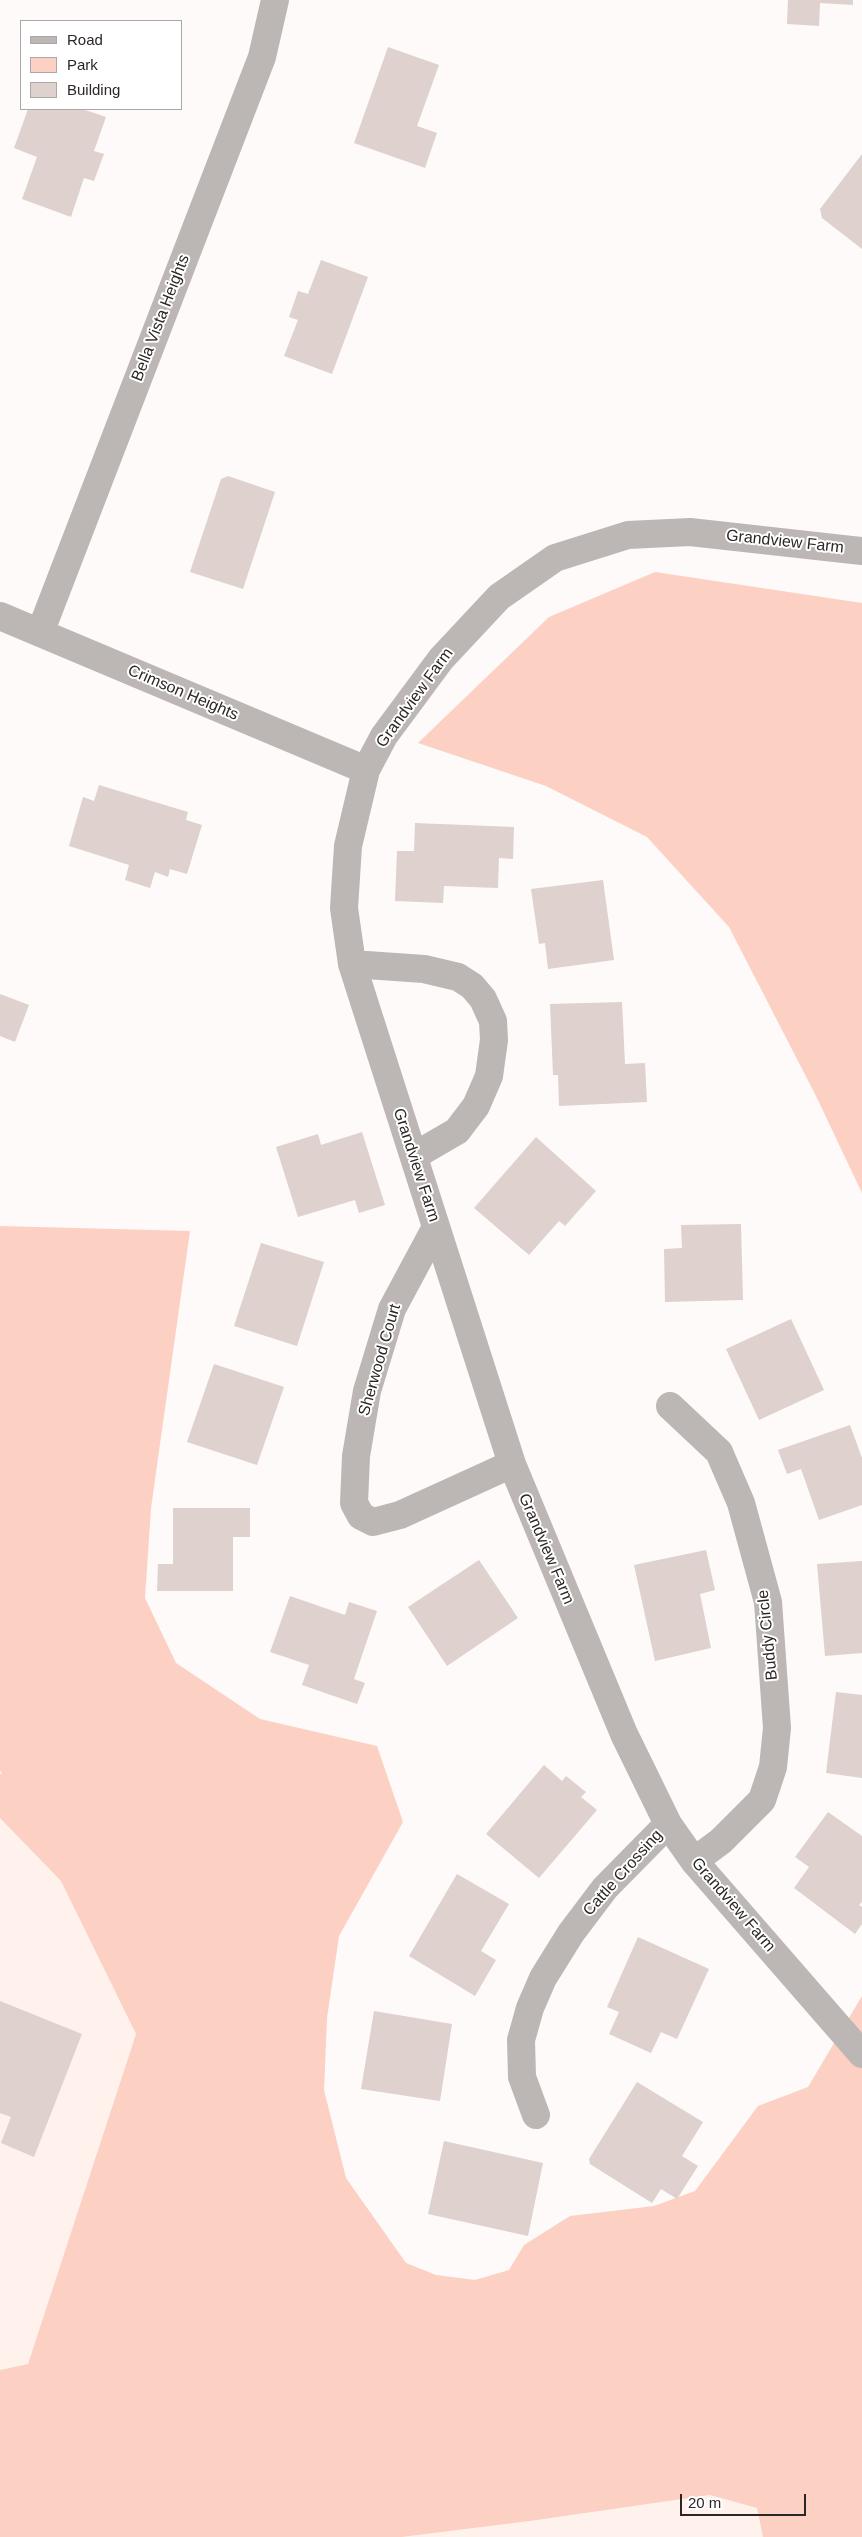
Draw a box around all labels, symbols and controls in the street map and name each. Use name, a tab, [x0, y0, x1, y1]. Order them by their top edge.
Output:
legend	[20, 20, 182, 110]
text: Road	[67, 31, 103, 48]
text: Park	[67, 56, 98, 73]
text: Building	[67, 81, 120, 98]
street label: Bella Vista Heights	[128, 252, 194, 384]
street label: Grandview Farm	[725, 526, 845, 558]
street label: Grandview Farm	[372, 645, 458, 751]
street label: Crimson Heights	[125, 661, 241, 725]
street label: Grandview Farm	[389, 1106, 443, 1224]
street label: Sherwood Court	[355, 1302, 405, 1418]
street label: Grandview Farm	[514, 1491, 578, 1607]
street label: Buddy Circle	[754, 1589, 782, 1681]
street label: Cattle Crossing	[579, 1826, 667, 1920]
street label: Grandview Farm	[687, 1854, 779, 1956]
scale bar	[682, 2484, 808, 2516]
text: 20 m	[688, 2494, 721, 2511]

